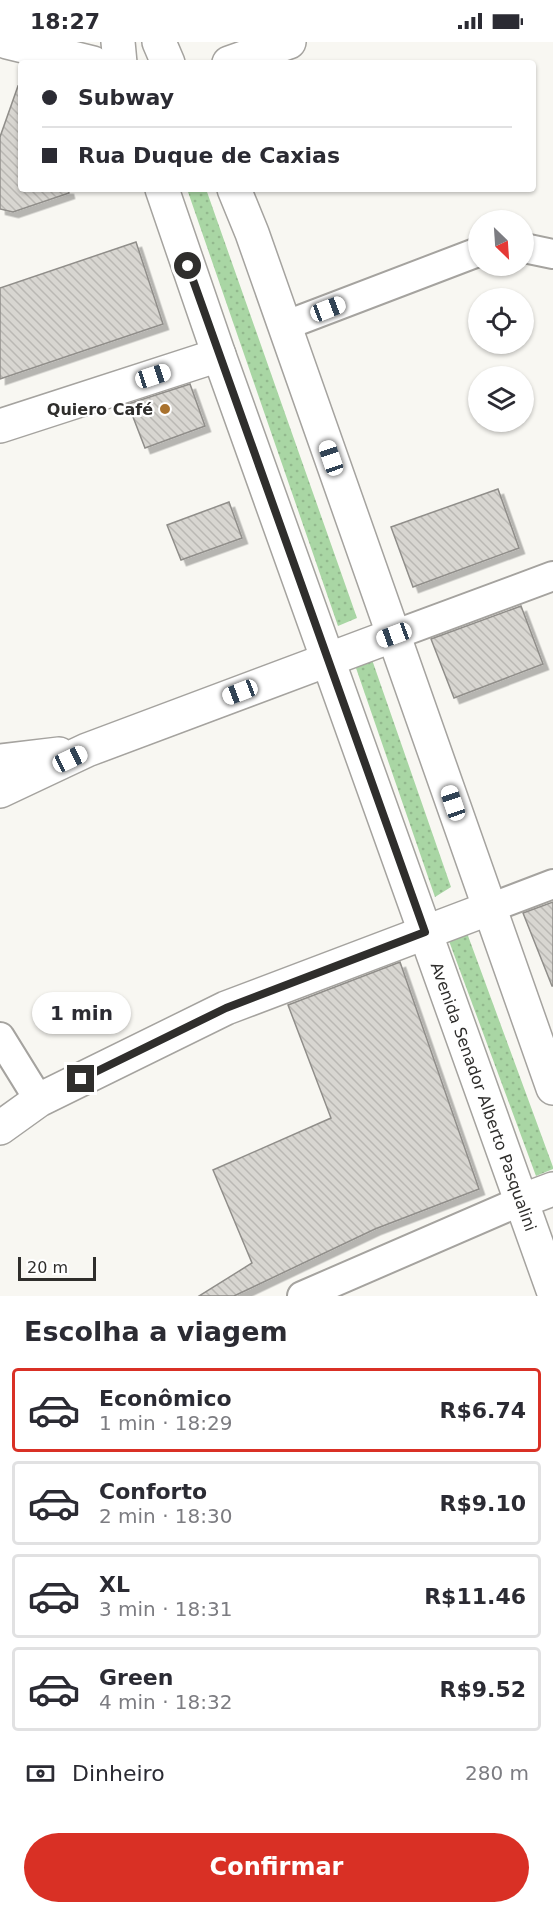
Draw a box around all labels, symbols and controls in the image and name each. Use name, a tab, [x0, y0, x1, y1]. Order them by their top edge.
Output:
text: 18:27	[30, 9, 100, 34]
text: Subway	[78, 85, 174, 110]
text: Rua Duque de Caxias	[78, 143, 340, 168]
north arrow	[468, 210, 534, 276]
map controls	[468, 210, 534, 432]
route start	[174, 252, 201, 279]
button: locate	[468, 288, 534, 354]
car	[308, 294, 348, 324]
car	[133, 362, 173, 390]
button: layers	[468, 366, 534, 432]
place label: Quiero Café	[47, 400, 153, 419]
marker: Quiero Café	[158, 402, 172, 416]
car	[317, 438, 345, 478]
car	[374, 620, 414, 650]
car	[220, 677, 260, 707]
car	[50, 743, 90, 775]
car	[439, 783, 467, 823]
street label: Avenida Senador Alberto Pasqualini	[427, 959, 541, 1234]
callout: 1 min	[32, 992, 130, 1034]
text: 1 min	[50, 1001, 113, 1025]
route end	[67, 1065, 94, 1092]
scale bar	[18, 1254, 96, 1282]
text: 20 m	[27, 1258, 68, 1277]
text: Escolha a viagem	[24, 1316, 288, 1347]
icon: car	[27, 1383, 81, 1437]
text: Econômico	[99, 1386, 232, 1411]
text: R$6.74	[439, 1398, 526, 1423]
text: 1 min · 18:29	[99, 1411, 233, 1435]
icon: car	[27, 1476, 81, 1530]
text: Conforto	[99, 1479, 207, 1504]
text: R$9.10	[439, 1491, 526, 1516]
text: 2 min · 18:30	[99, 1504, 233, 1528]
icon: car	[27, 1569, 81, 1623]
text: XL	[99, 1572, 130, 1597]
text: R$11.46	[424, 1584, 526, 1609]
text: 3 min · 18:31	[99, 1597, 233, 1621]
icon: car	[27, 1662, 81, 1716]
text: Green	[99, 1665, 173, 1690]
text: R$9.52	[439, 1677, 526, 1702]
text: 4 min · 18:32	[99, 1690, 233, 1714]
icon: cash	[24, 1757, 57, 1790]
text: Dinheiro	[72, 1761, 165, 1786]
text: 280 m	[465, 1761, 529, 1785]
button: Confirmar	[24, 1833, 529, 1902]

